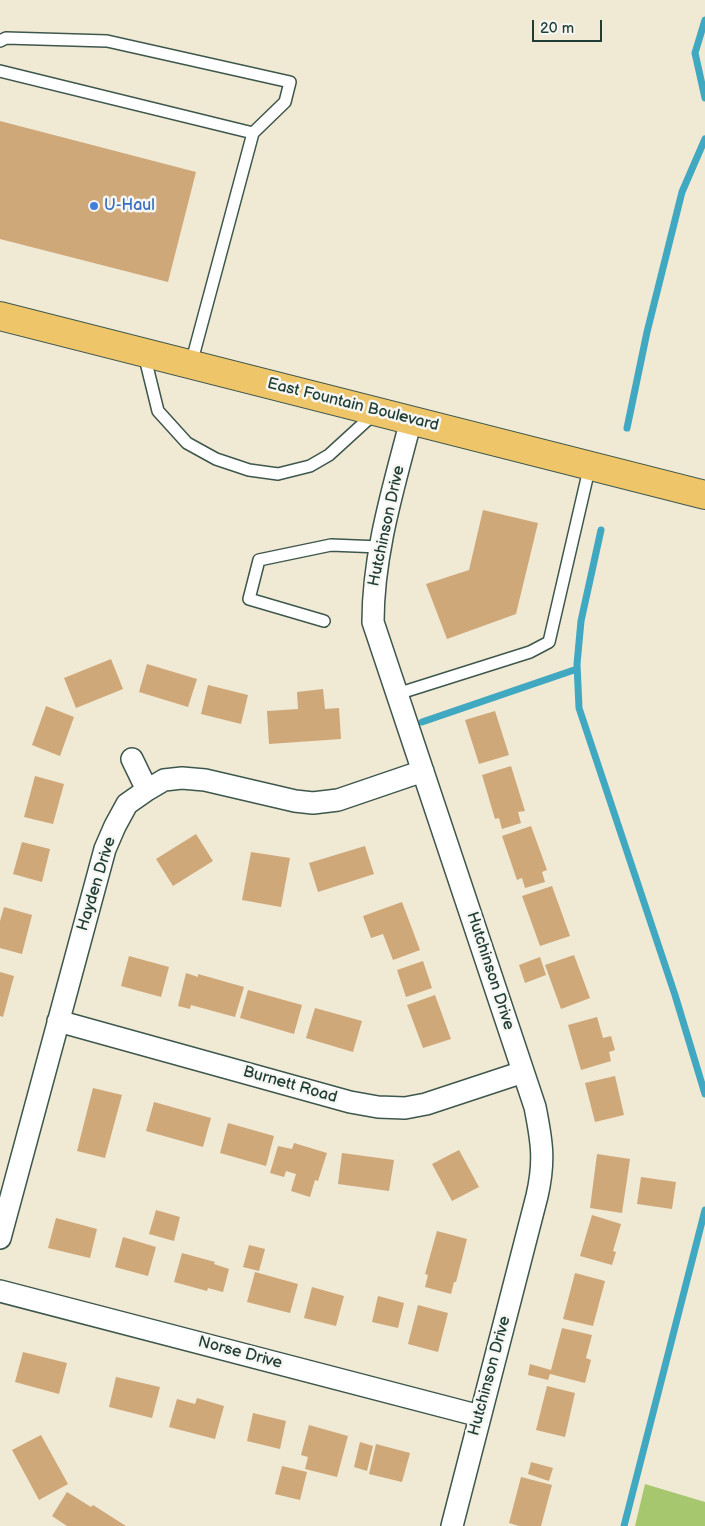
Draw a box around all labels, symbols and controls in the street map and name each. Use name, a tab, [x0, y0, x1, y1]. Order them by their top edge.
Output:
scale bar	[535, 10, 605, 42]
text: 20 m	[540, 19, 574, 38]
place label: U-Haul	[104, 196, 155, 216]
marker: U-Haul	[88, 200, 100, 212]
street label: East Fountain Boulevard	[265, 374, 441, 436]
street label: Hutchinson Drive	[365, 464, 409, 588]
street label: Hayden Drive	[74, 835, 120, 933]
street label: Hutchinson Drive	[462, 909, 518, 1033]
street label: Burnett Road	[241, 1062, 339, 1108]
street label: Hutchinson Drive	[465, 1314, 515, 1438]
street label: Norse Drive	[196, 1333, 284, 1373]

